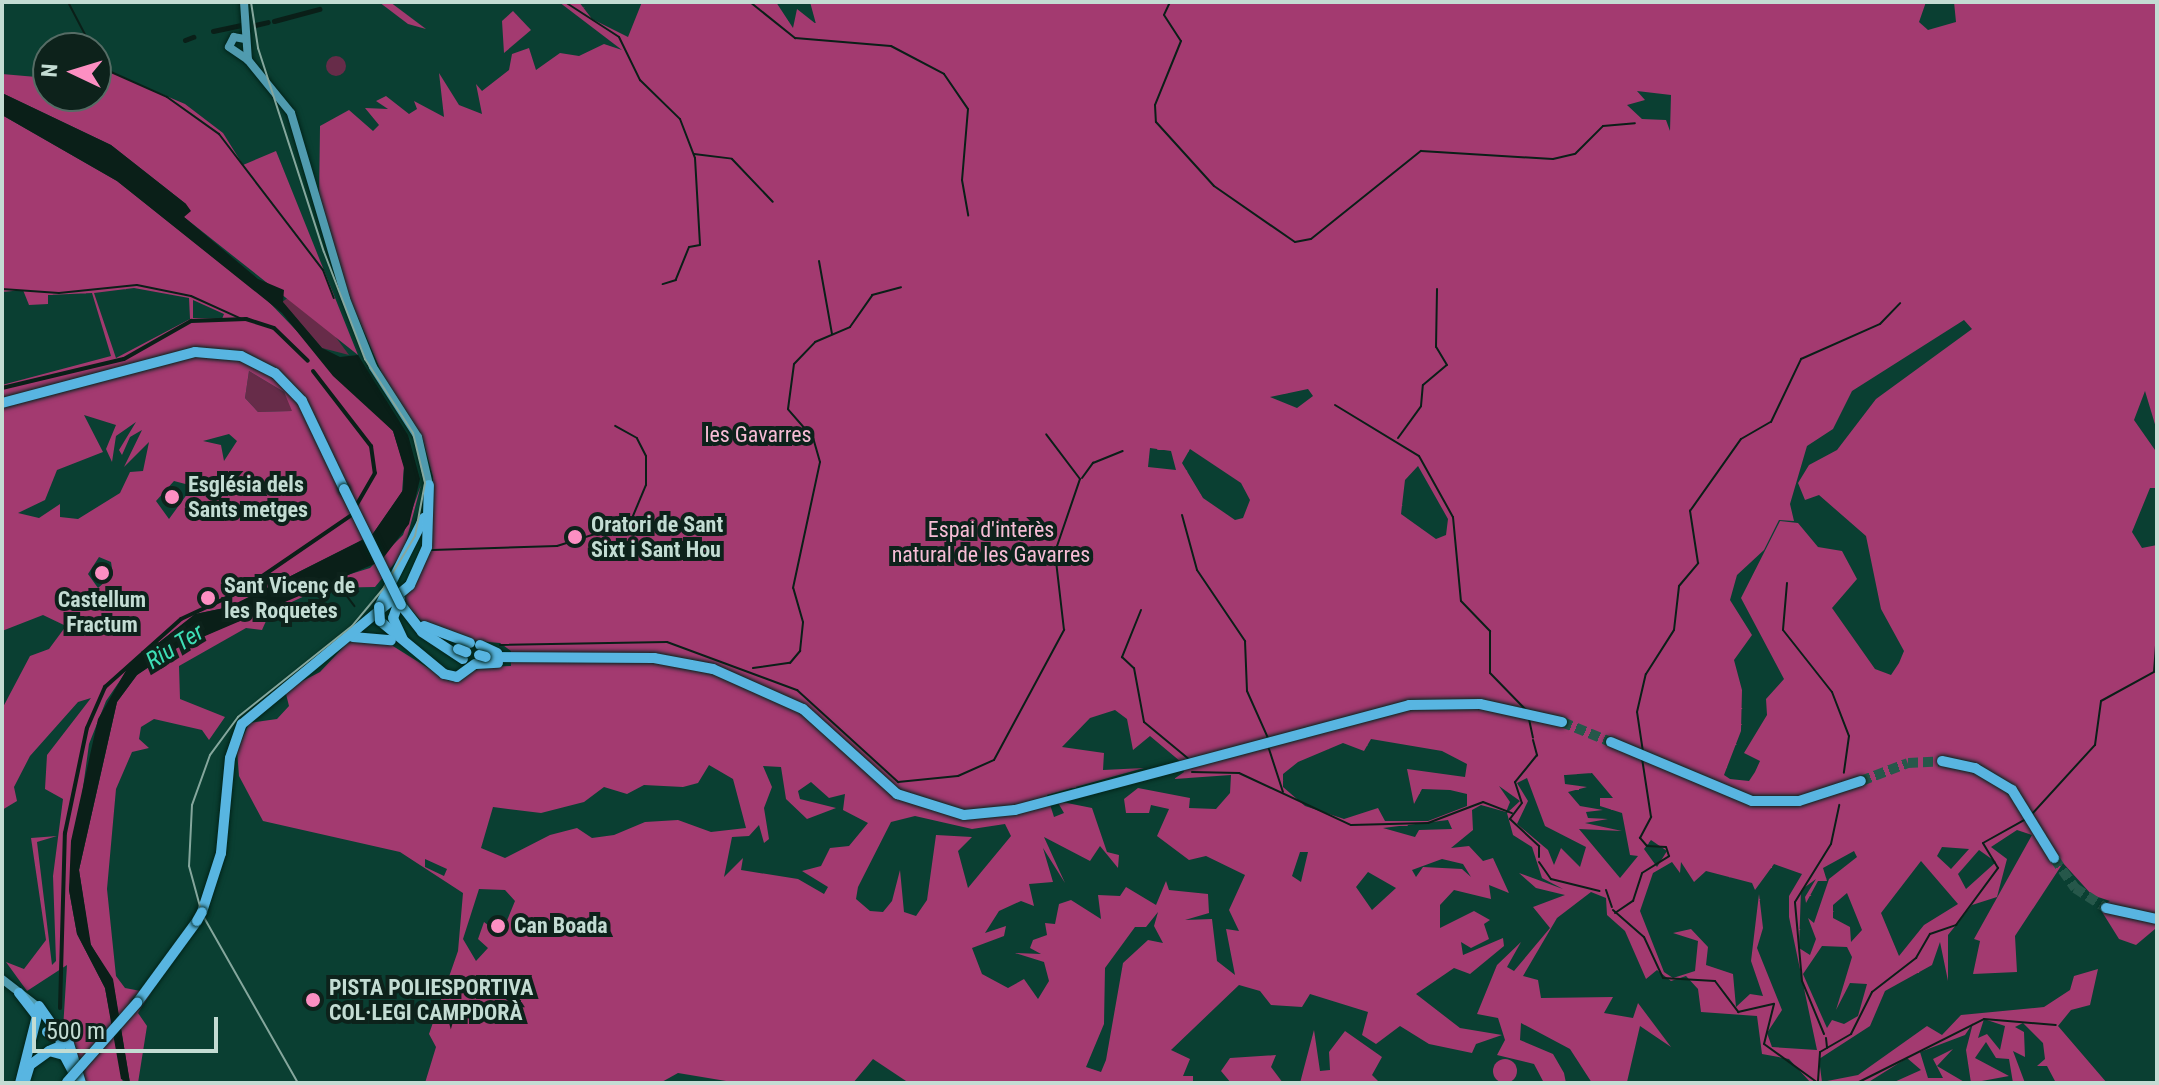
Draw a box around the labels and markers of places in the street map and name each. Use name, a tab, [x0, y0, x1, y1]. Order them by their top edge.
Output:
place label: Església dels Sants metges	[188, 471, 308, 522]
marker: Església dels Sants metges	[163, 488, 181, 506]
place label: Oratori de Sant Sixt i Sant Hou	[591, 511, 723, 562]
marker: Oratori de Sant Sixt i Sant Hou	[566, 528, 584, 546]
marker: Castellum Fractum	[93, 564, 111, 582]
place label: Sant Vicenç de les Roquetes	[224, 572, 355, 624]
place label: Castellum Fractum	[58, 586, 146, 638]
marker: Sant Vicenç de les Roquetes	[199, 589, 217, 607]
place label: Can Boada	[514, 913, 608, 939]
marker: Can Boada	[489, 917, 507, 935]
place label: PISTA POLIESPORTIVA COL·LEGI CAMPDORÀ	[329, 974, 533, 1026]
marker: PISTA POLIESPORTIVA COL·LEGI CAMPDORÀ	[304, 991, 322, 1009]

